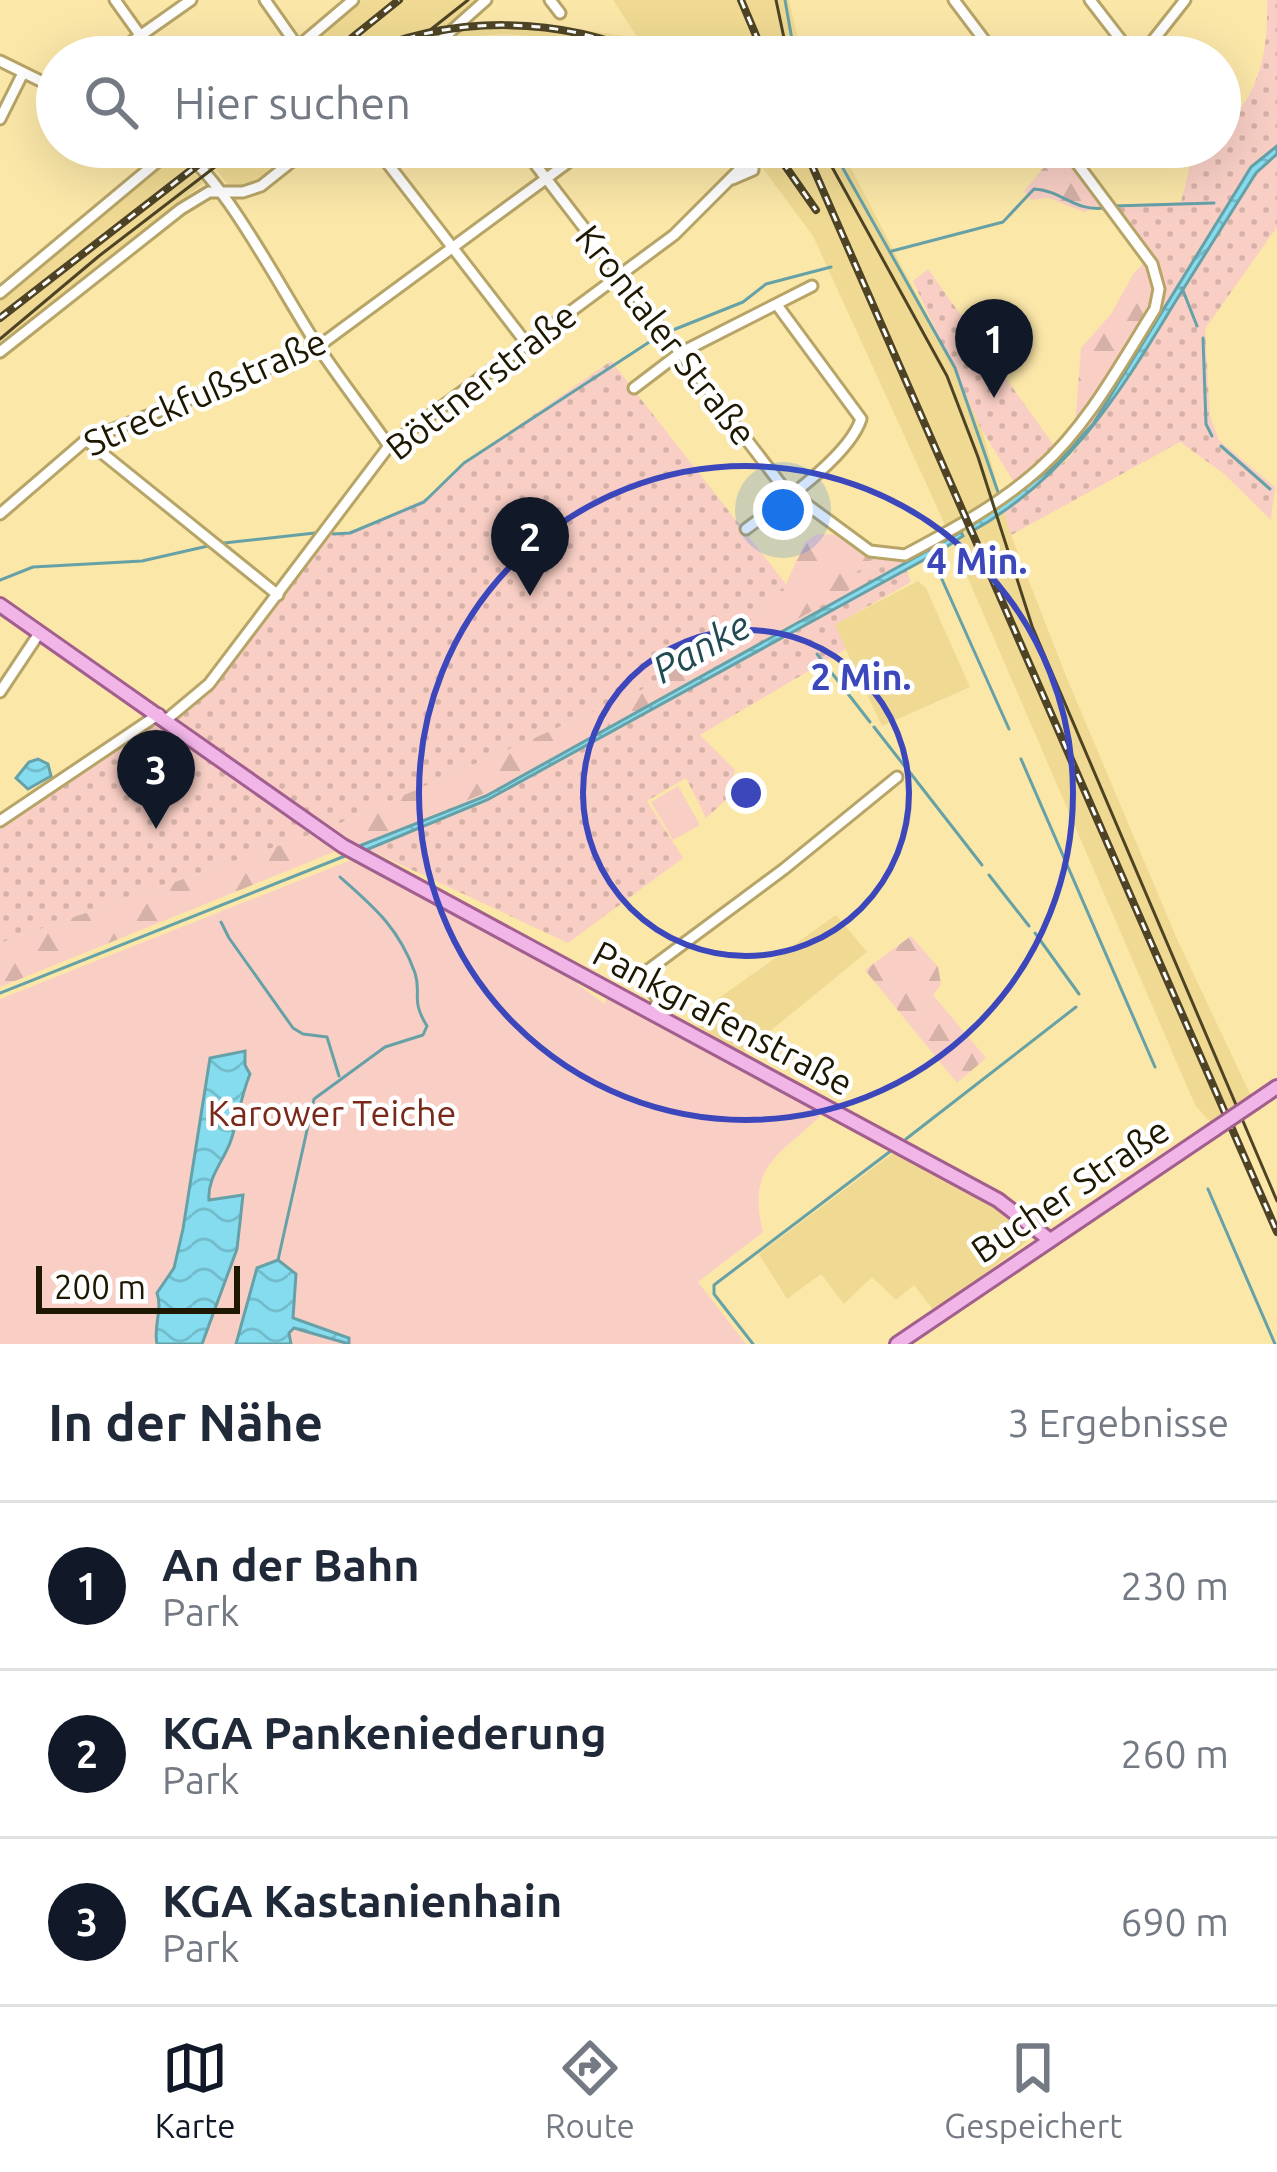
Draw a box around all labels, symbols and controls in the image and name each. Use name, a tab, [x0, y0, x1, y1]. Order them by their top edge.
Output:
search box	[36, 36, 1241, 168]
icon: search	[78, 69, 144, 135]
text: Hier suchen	[174, 77, 411, 128]
street label: Krontaler Straße	[568, 217, 765, 453]
street label: Böttnerstraße	[378, 294, 584, 467]
pin: 1	[955, 299, 1033, 398]
street label: Streckfußstraße	[77, 320, 332, 463]
your location	[753, 480, 813, 540]
pin: 2	[491, 497, 569, 596]
text: 4 Min.	[927, 540, 1027, 581]
water label: Panke	[645, 602, 757, 691]
text: 2 Min.	[811, 656, 911, 697]
pin: 3	[117, 730, 195, 829]
centre of rings	[725, 772, 767, 814]
street label: Pankgrafenstraße	[586, 932, 860, 1103]
park label: Karower Teiche	[208, 1092, 456, 1133]
street label: Bucher Straße	[963, 1109, 1176, 1271]
scale bar	[36, 1260, 240, 1313]
text: 200 m	[54, 1268, 146, 1305]
text: In der Nähe	[48, 1393, 323, 1451]
text: 3 Ergebnisse	[1008, 1401, 1229, 1444]
text: An der Bahn	[162, 1539, 420, 1590]
text: 1	[76, 1564, 98, 1607]
text: 230 m	[1120, 1564, 1229, 1607]
text: Park	[162, 1590, 240, 1633]
text: KGA Pankeniederung	[162, 1707, 607, 1758]
text: 2	[76, 1732, 98, 1775]
text: 260 m	[1120, 1732, 1229, 1775]
text: Park	[162, 1758, 240, 1801]
text: KGA Kastanienhain	[162, 1875, 562, 1926]
text: 3	[76, 1900, 98, 1943]
text: 690 m	[1120, 1900, 1229, 1943]
text: Park	[162, 1926, 240, 1969]
tab: Karte	[155, 2035, 235, 2144]
tab: Route	[545, 2035, 635, 2144]
tab: Gespeichert	[944, 2035, 1122, 2144]

